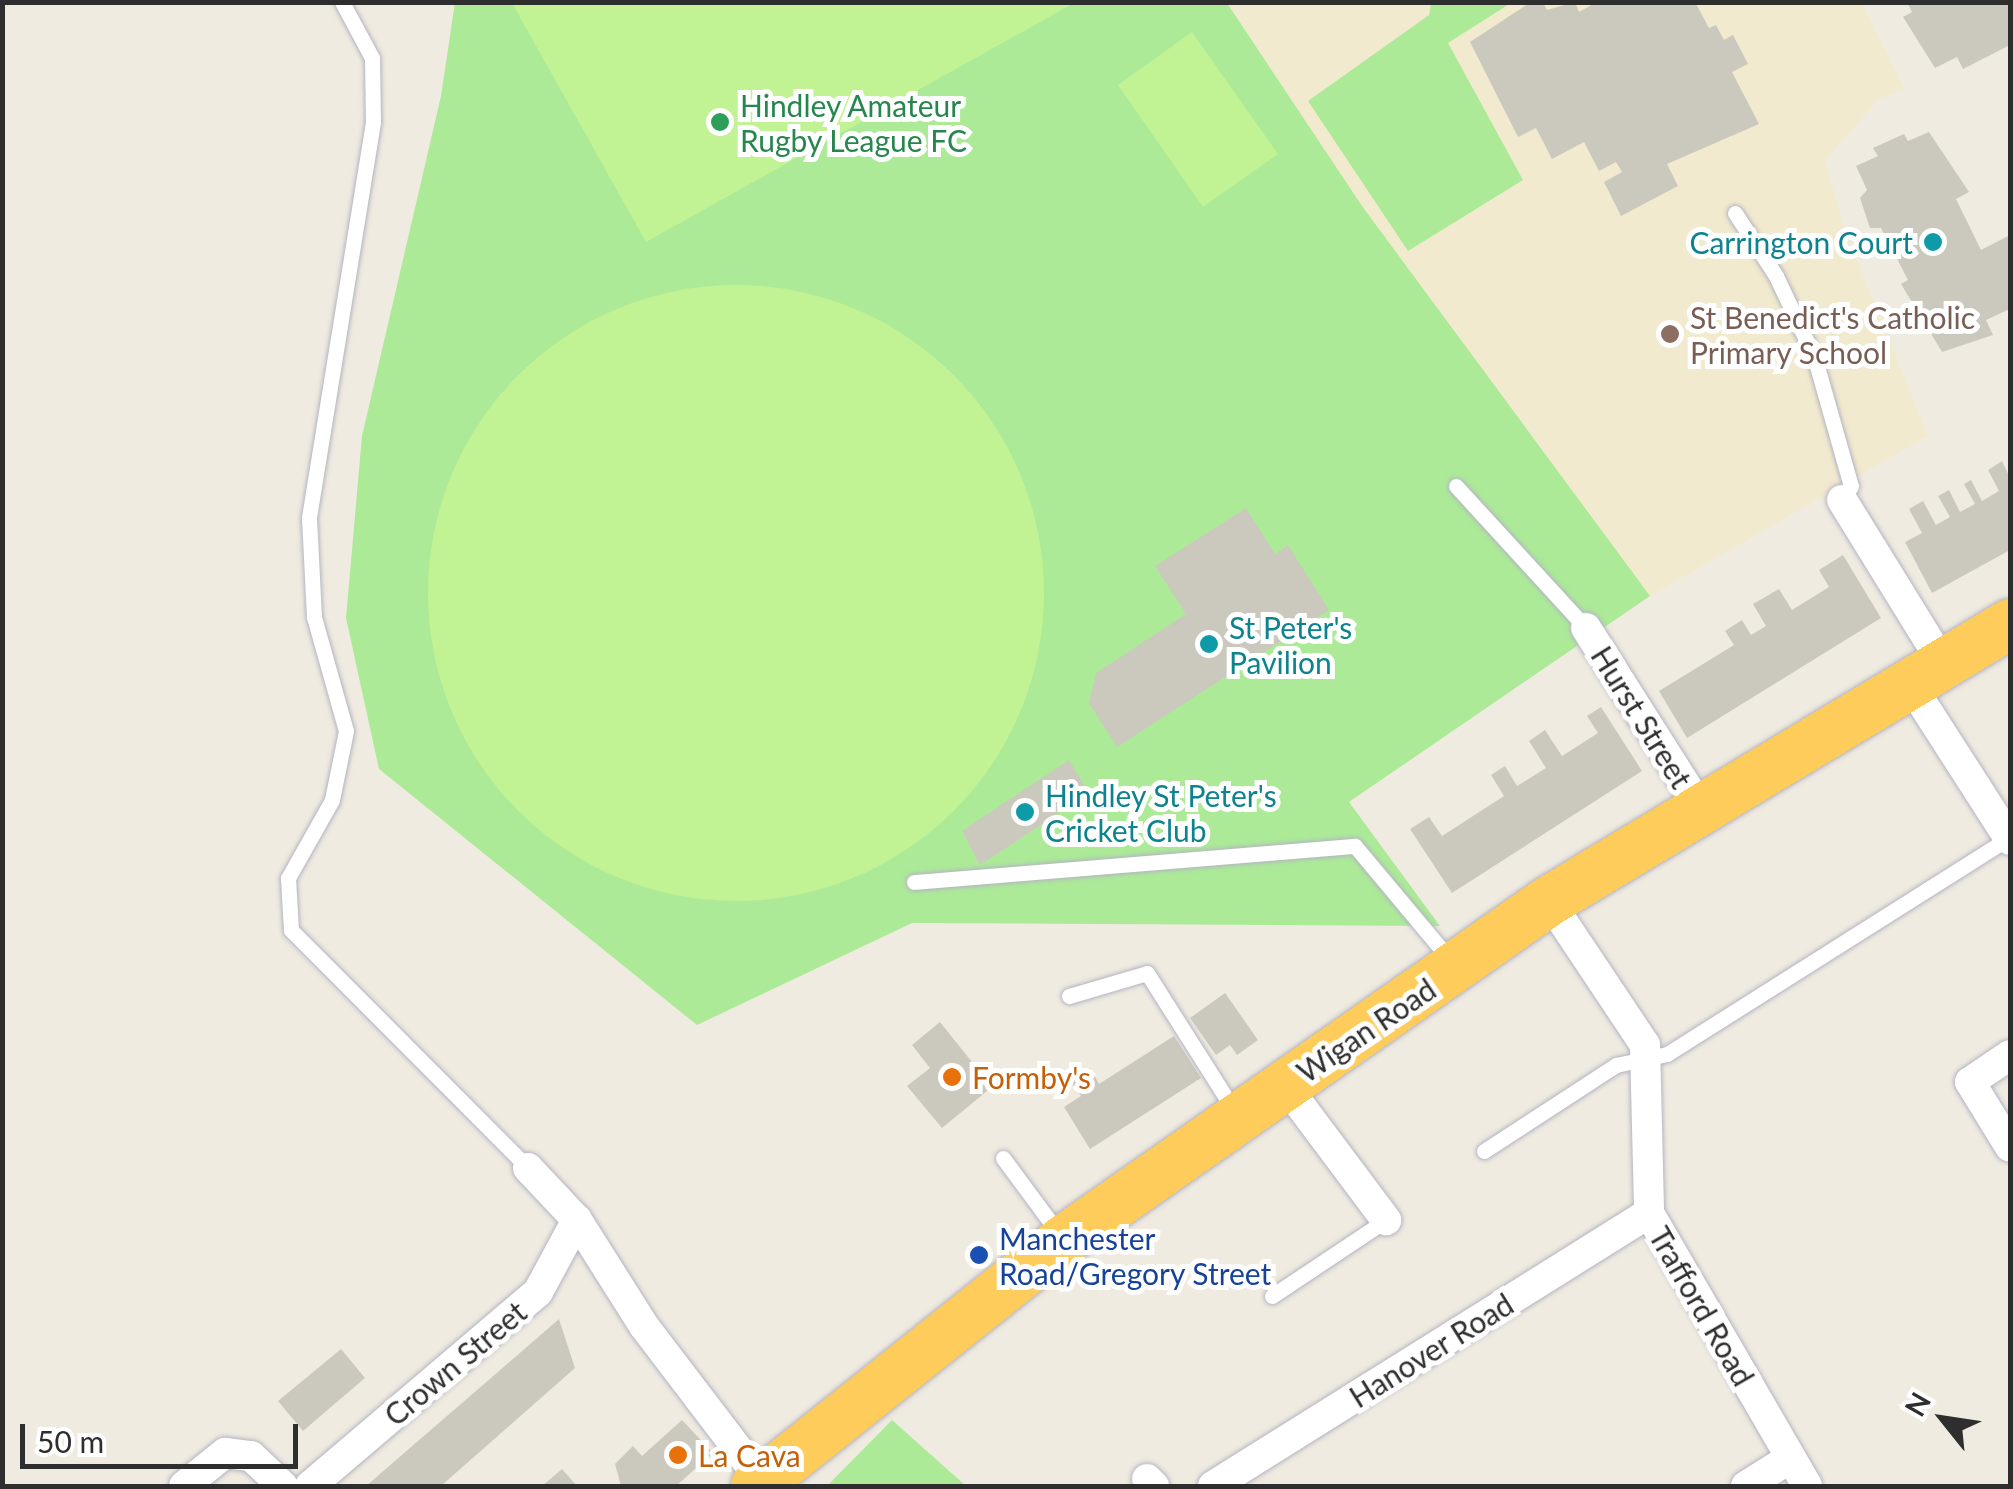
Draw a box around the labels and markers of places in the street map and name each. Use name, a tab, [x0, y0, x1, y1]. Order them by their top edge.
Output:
place label: Hindley Amateur Rugby League FC	[740, 87, 968, 158]
marker: Hindley Amateur Rugby League FC	[709, 111, 731, 133]
place label: Carrington Court	[1689, 224, 1913, 260]
marker: Carrington Court	[1922, 231, 1944, 253]
place label: St Benedict's Catholic Primary School	[1690, 299, 1975, 370]
marker: St Benedict's Catholic Primary School	[1659, 323, 1681, 345]
place label: St Peter's Pavilion	[1229, 609, 1352, 680]
marker: St Peter's Pavilion	[1198, 633, 1220, 655]
place label: Hindley St Peter's Cricket Club	[1045, 777, 1277, 848]
marker: Hindley St Peter's Cricket Club	[1014, 801, 1036, 823]
place label: Formby's	[972, 1059, 1091, 1095]
marker: Formby's	[941, 1066, 963, 1088]
place label: Manchester Road/Gregory Street	[999, 1220, 1272, 1290]
marker: Manchester Road/Gregory Street	[968, 1244, 990, 1266]
place label: La Cava	[698, 1437, 801, 1473]
marker: La Cava	[667, 1444, 689, 1466]

